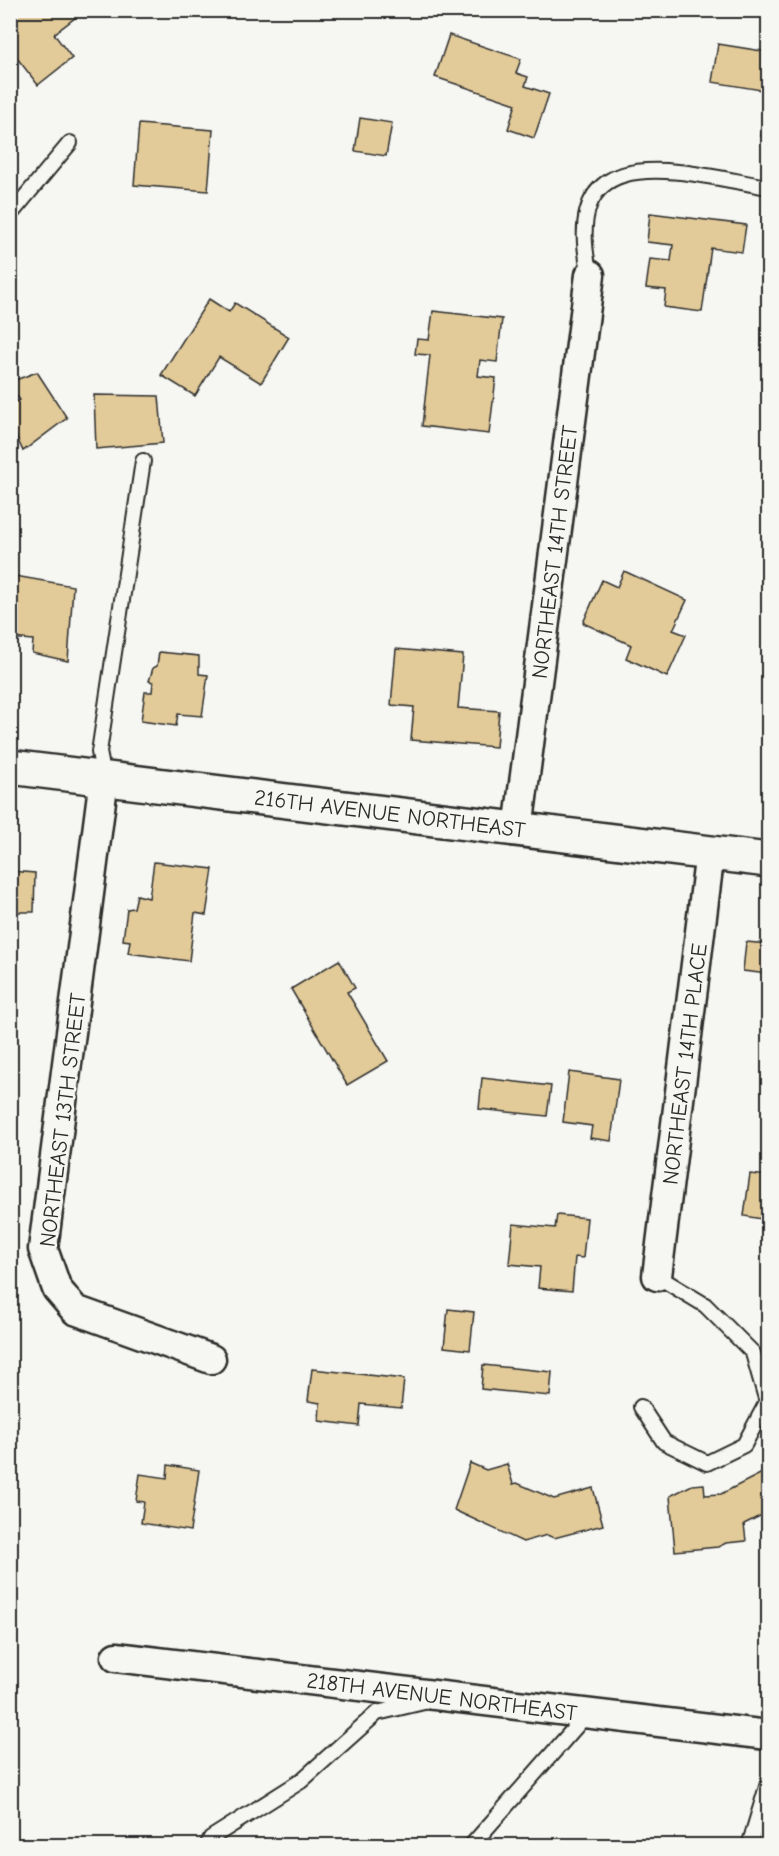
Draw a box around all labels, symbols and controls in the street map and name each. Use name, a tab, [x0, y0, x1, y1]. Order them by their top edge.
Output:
street label: NORTHEAST 14TH STREET	[527, 424, 583, 680]
street label: 216TH AVENUE NORTHEAST	[253, 784, 527, 844]
street label: NORTHEAST 14TH PLACE	[657, 942, 713, 1186]
street label: NORTHEAST 13TH STREET	[35, 991, 92, 1249]
street label: 218TH AVENUE NORTHEAST	[305, 1667, 579, 1727]

